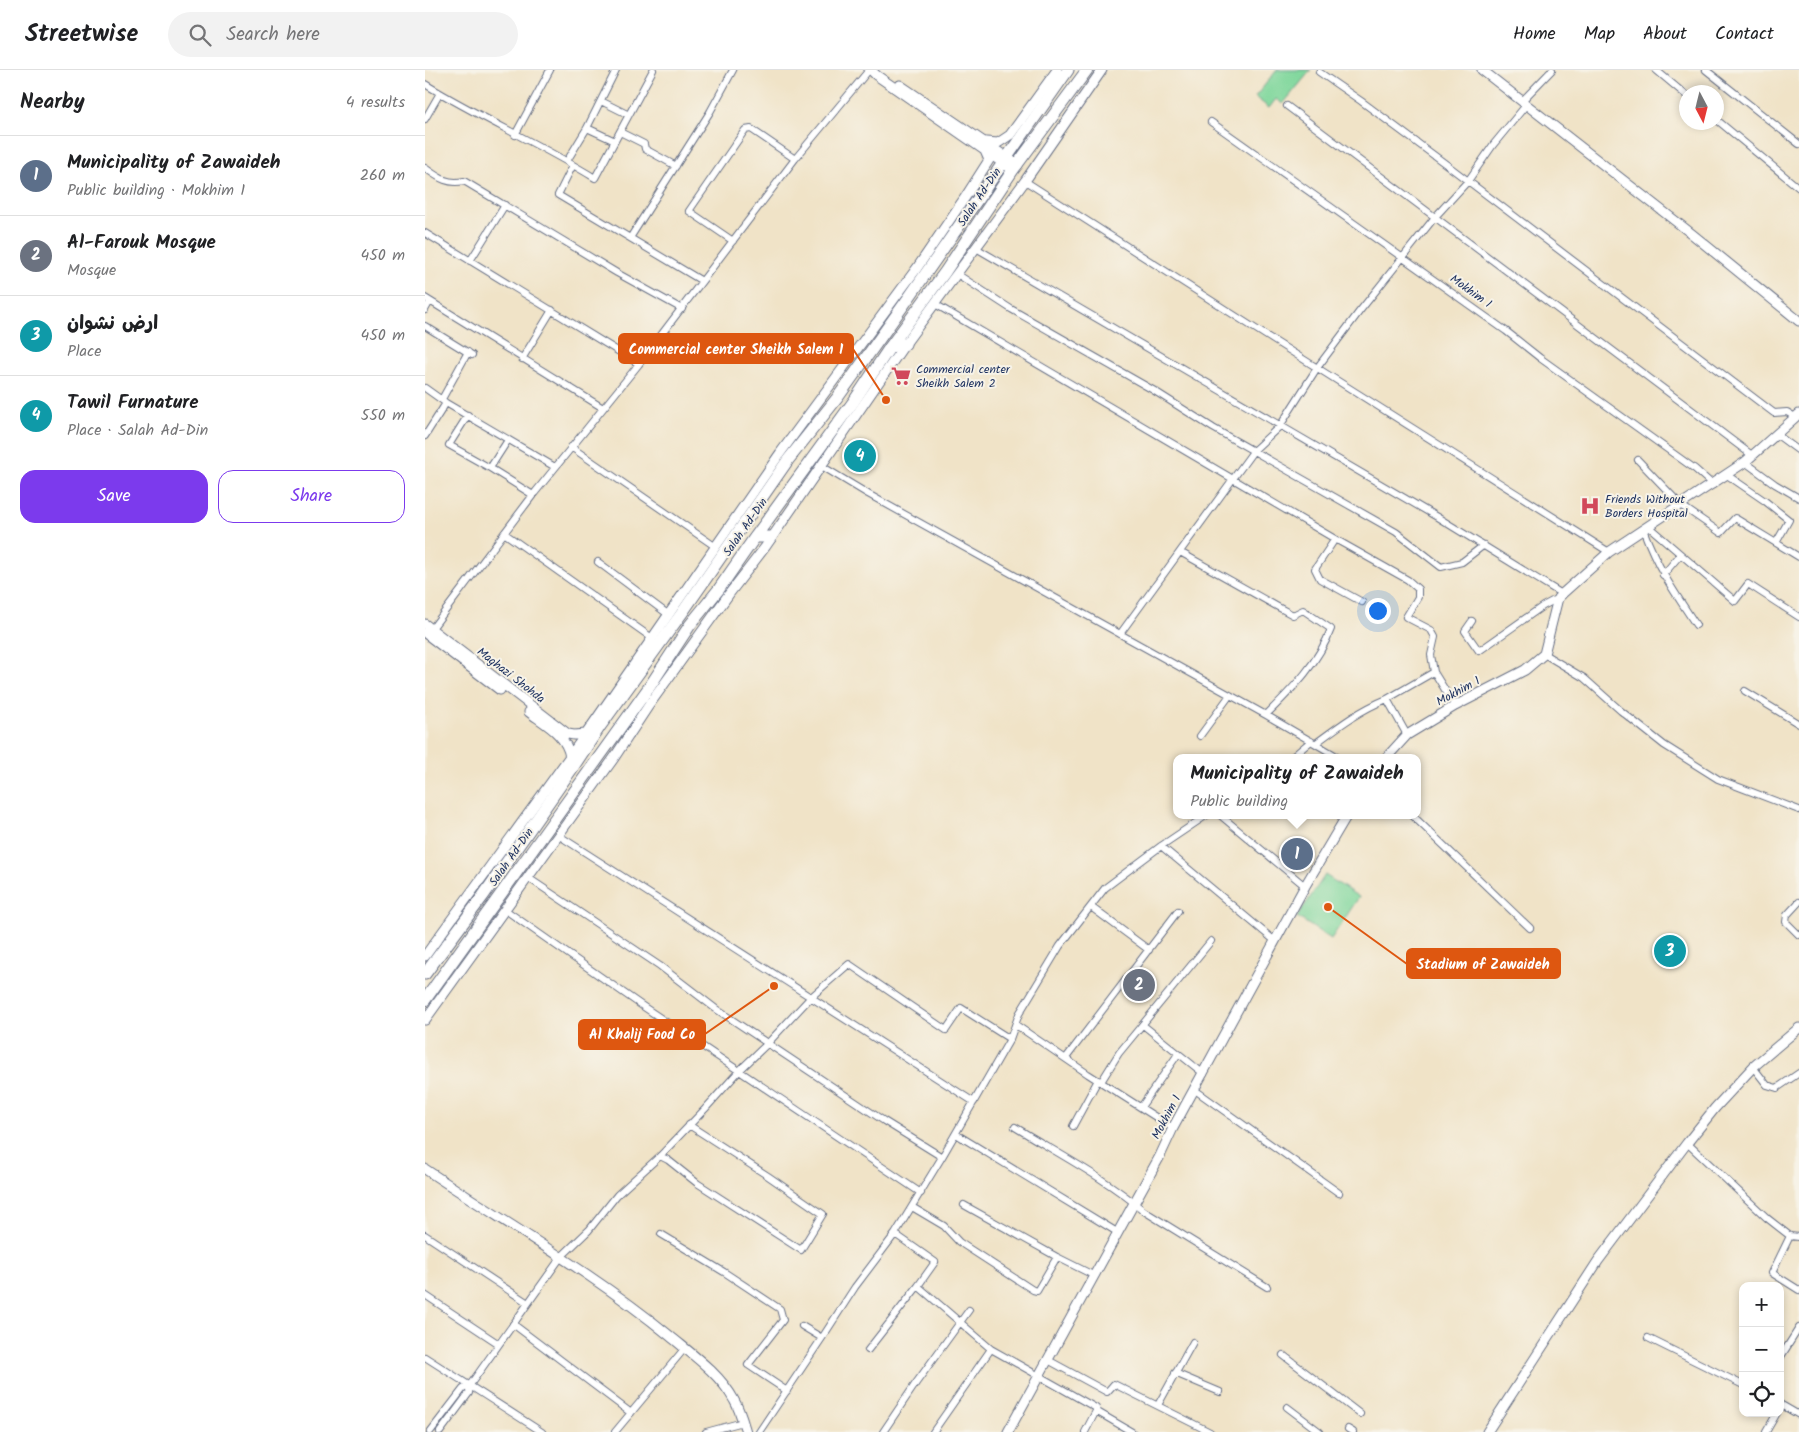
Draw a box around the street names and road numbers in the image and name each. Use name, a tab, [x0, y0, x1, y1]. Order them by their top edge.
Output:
street label: Salah Ad-Din	[953, 164, 1006, 231]
street label: Mokhim 1	[1446, 270, 1496, 313]
street label: Salah Ad-Din	[718, 494, 773, 560]
street label: Maghazi Shohda	[472, 643, 549, 708]
street label: Mokhim 1	[1433, 671, 1484, 711]
street label: Salah Ad-Din	[484, 824, 539, 890]
street label: Mokhim 1	[1147, 1091, 1186, 1143]

